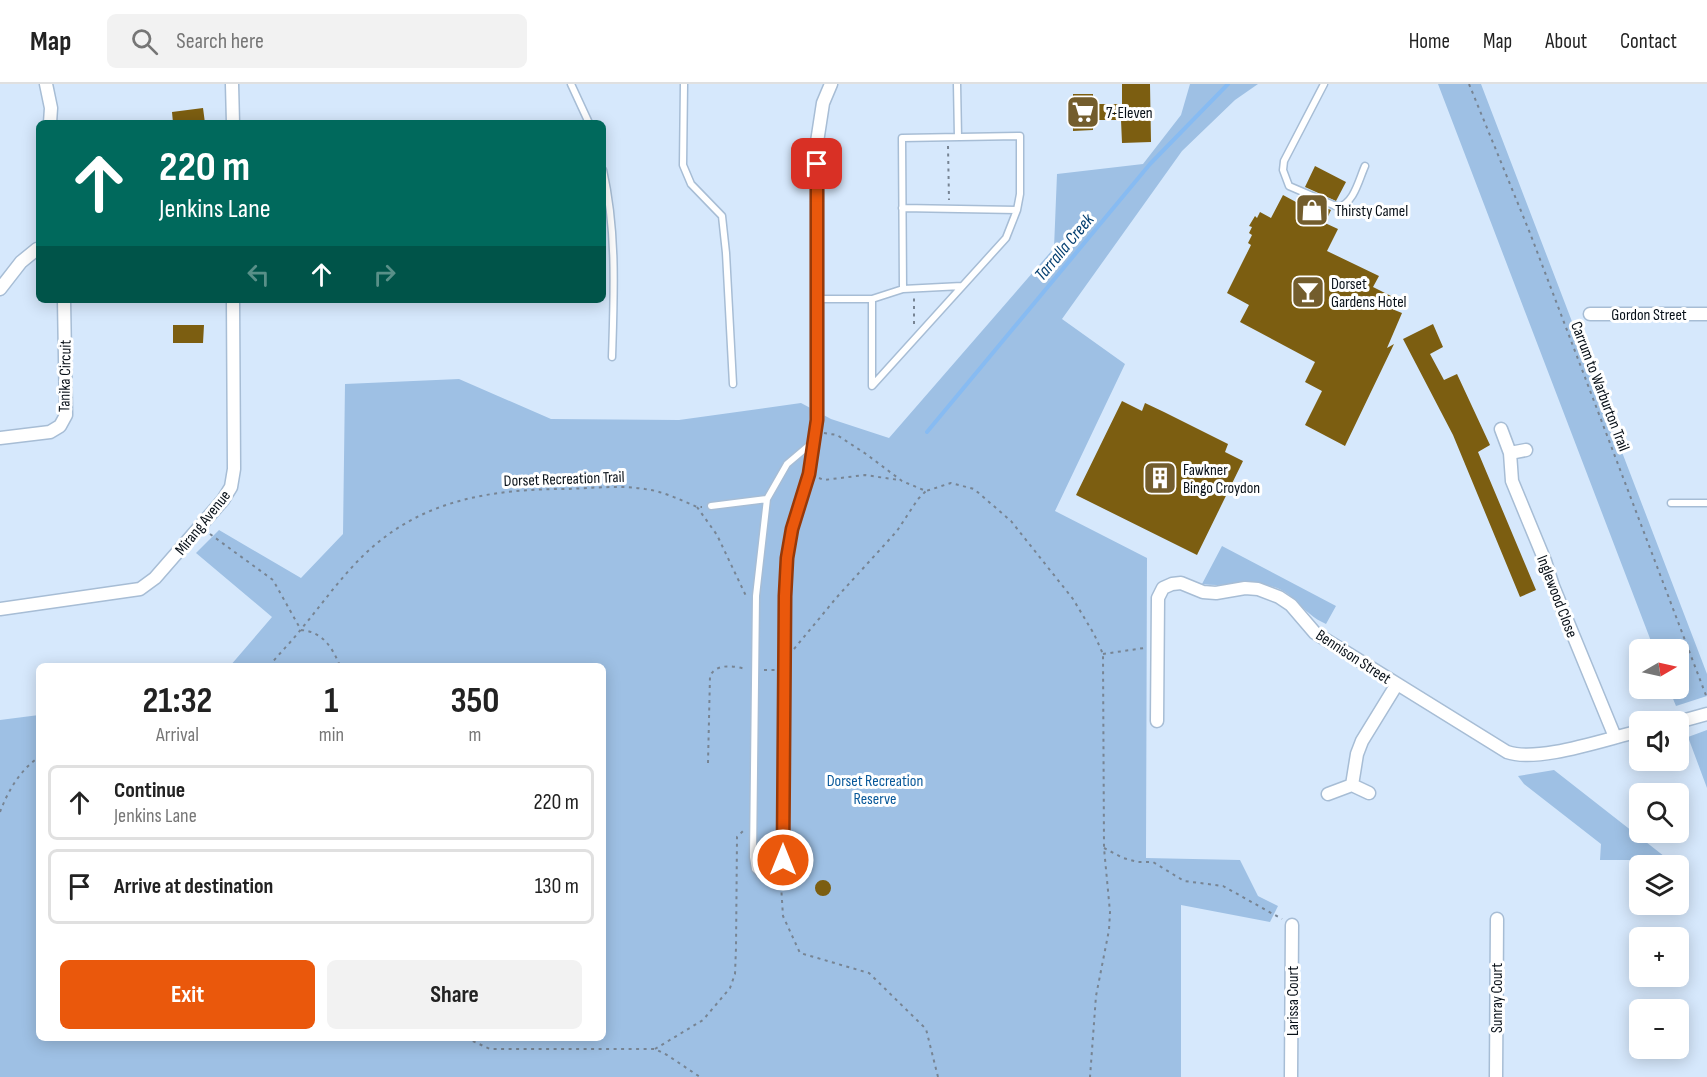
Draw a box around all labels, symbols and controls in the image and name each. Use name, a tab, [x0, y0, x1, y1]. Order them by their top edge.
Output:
search box	[107, 14, 527, 68]
text: Map	[30, 25, 71, 58]
icon: search	[128, 25, 161, 58]
text: Search here	[176, 28, 264, 55]
text: Home	[1409, 29, 1450, 54]
text: Map	[1483, 29, 1512, 54]
text: About	[1545, 29, 1587, 54]
text: Contact	[1620, 29, 1677, 54]
supermarket icon: 7-Eleven	[1065, 94, 1101, 130]
place label: 7-Eleven	[1106, 104, 1153, 123]
pin	[791, 138, 842, 189]
text: 220 m	[159, 142, 250, 193]
icon: ahead	[60, 144, 138, 222]
icon: arrive	[800, 147, 833, 180]
shop icon: Thirsty Camel	[1294, 192, 1330, 228]
text: Jenkins Lane	[159, 193, 271, 225]
place label: Thirsty Camel	[1335, 202, 1408, 221]
water label: Tarralla Creek	[1030, 209, 1099, 285]
icon: left	[242, 258, 275, 291]
icon: ahead	[305, 258, 338, 291]
icon: right	[368, 258, 401, 291]
bar icon: Dorset Gardens Hotel	[1290, 274, 1326, 310]
place label: Dorset Gardens Hotel	[1331, 275, 1407, 312]
street label: Gordon Street	[1611, 306, 1687, 325]
street label: Carrum to Warburton Trail	[1566, 319, 1633, 454]
street label: Tanika Circuit	[55, 340, 76, 412]
building icon: Fawkner Bingo Croydon	[1142, 460, 1178, 496]
place label: Fawkner Bingo Croydon	[1183, 461, 1260, 498]
street label: Dorset Recreation Trail	[503, 468, 625, 491]
street label: Mirang Avenue	[171, 487, 235, 559]
street label: Inglewood Close	[1532, 553, 1581, 640]
street label: Bennison Street	[1312, 626, 1394, 689]
north arrow	[1629, 639, 1689, 699]
map controls	[1629, 639, 1689, 1059]
text: 21:32	[142, 680, 212, 723]
text: 1	[324, 680, 338, 723]
text: 350	[450, 680, 500, 723]
button: sound	[1629, 711, 1689, 771]
text: Arrival	[156, 723, 199, 747]
text: min	[319, 723, 344, 747]
text: m	[469, 723, 481, 747]
park label: Dorset Recreation Reserve	[827, 772, 923, 809]
text: Continue	[114, 777, 185, 804]
button: search	[1629, 783, 1689, 843]
icon: ahead	[63, 786, 96, 819]
text: 220 m	[533, 789, 579, 816]
text: Jenkins Lane	[114, 804, 197, 828]
position arrow	[751, 828, 815, 892]
button: layers	[1629, 855, 1689, 915]
icon: arrive	[63, 870, 96, 903]
text: Arrive at destination	[114, 873, 273, 900]
text: 130 m	[535, 873, 579, 900]
button: +	[1629, 927, 1689, 987]
button: Exit	[60, 960, 315, 1029]
button: Share	[327, 960, 582, 1029]
street label: Sunray Court	[1488, 963, 1507, 1033]
street label: Larissa Court	[1284, 966, 1303, 1036]
button: −	[1629, 999, 1689, 1059]

